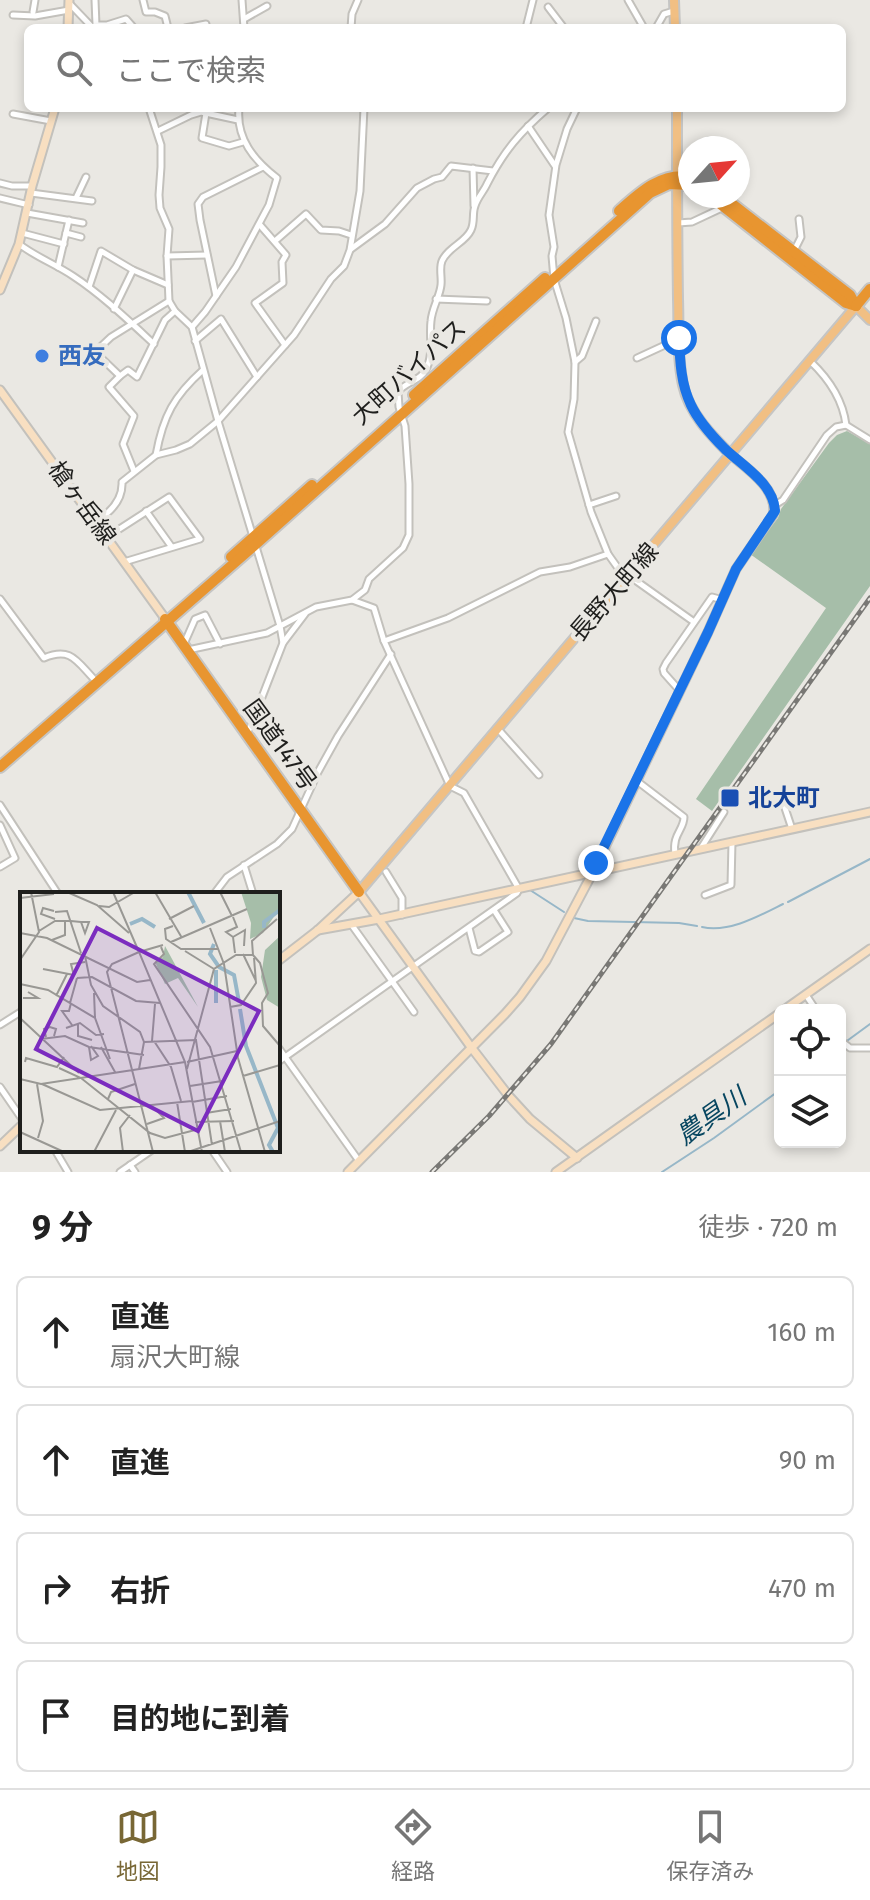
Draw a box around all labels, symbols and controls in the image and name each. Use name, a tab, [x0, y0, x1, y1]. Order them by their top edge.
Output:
search box	[24, 24, 846, 112]
icon: search	[52, 46, 96, 90]
text: ここで検索	[116, 53, 266, 89]
north arrow	[678, 136, 750, 208]
street label: 大町バイパス	[346, 314, 472, 430]
route start	[661, 320, 697, 356]
place label: 西友	[58, 342, 106, 370]
marker: 西友	[33, 347, 51, 365]
street label: 槍ヶ岳線	[42, 456, 122, 550]
street label: 長野大町線	[564, 538, 664, 646]
street label: 国道147号	[238, 694, 322, 796]
place label: 北大町	[748, 784, 820, 812]
marker: 北大町	[719, 787, 741, 809]
route end	[578, 845, 614, 881]
inset map	[20, 892, 280, 1152]
map controls	[774, 1004, 846, 1148]
button: locate	[774, 1004, 846, 1076]
button: layers	[774, 1076, 846, 1148]
water label: 農具川	[670, 1080, 755, 1151]
text: 9 分	[32, 1207, 93, 1248]
text: 徒歩 · 720 m	[698, 1212, 838, 1243]
text: 直進	[110, 1299, 170, 1335]
icon: ahead	[34, 1310, 78, 1354]
text: 160 m	[767, 1317, 836, 1348]
text: 扇沢大町線	[110, 1342, 240, 1373]
icon: ahead	[34, 1438, 78, 1482]
text: 直進	[110, 1445, 170, 1481]
text: 90 m	[779, 1445, 836, 1476]
icon: right	[34, 1566, 78, 1610]
text: 右折	[110, 1573, 170, 1609]
text: 470 m	[768, 1573, 836, 1604]
icon: arrive	[34, 1694, 78, 1738]
text: 目的地に到着	[110, 1701, 290, 1737]
tab: 地図	[116, 1805, 160, 1885]
tab: 経路	[391, 1805, 435, 1885]
tab: 保存済み	[666, 1805, 754, 1885]

